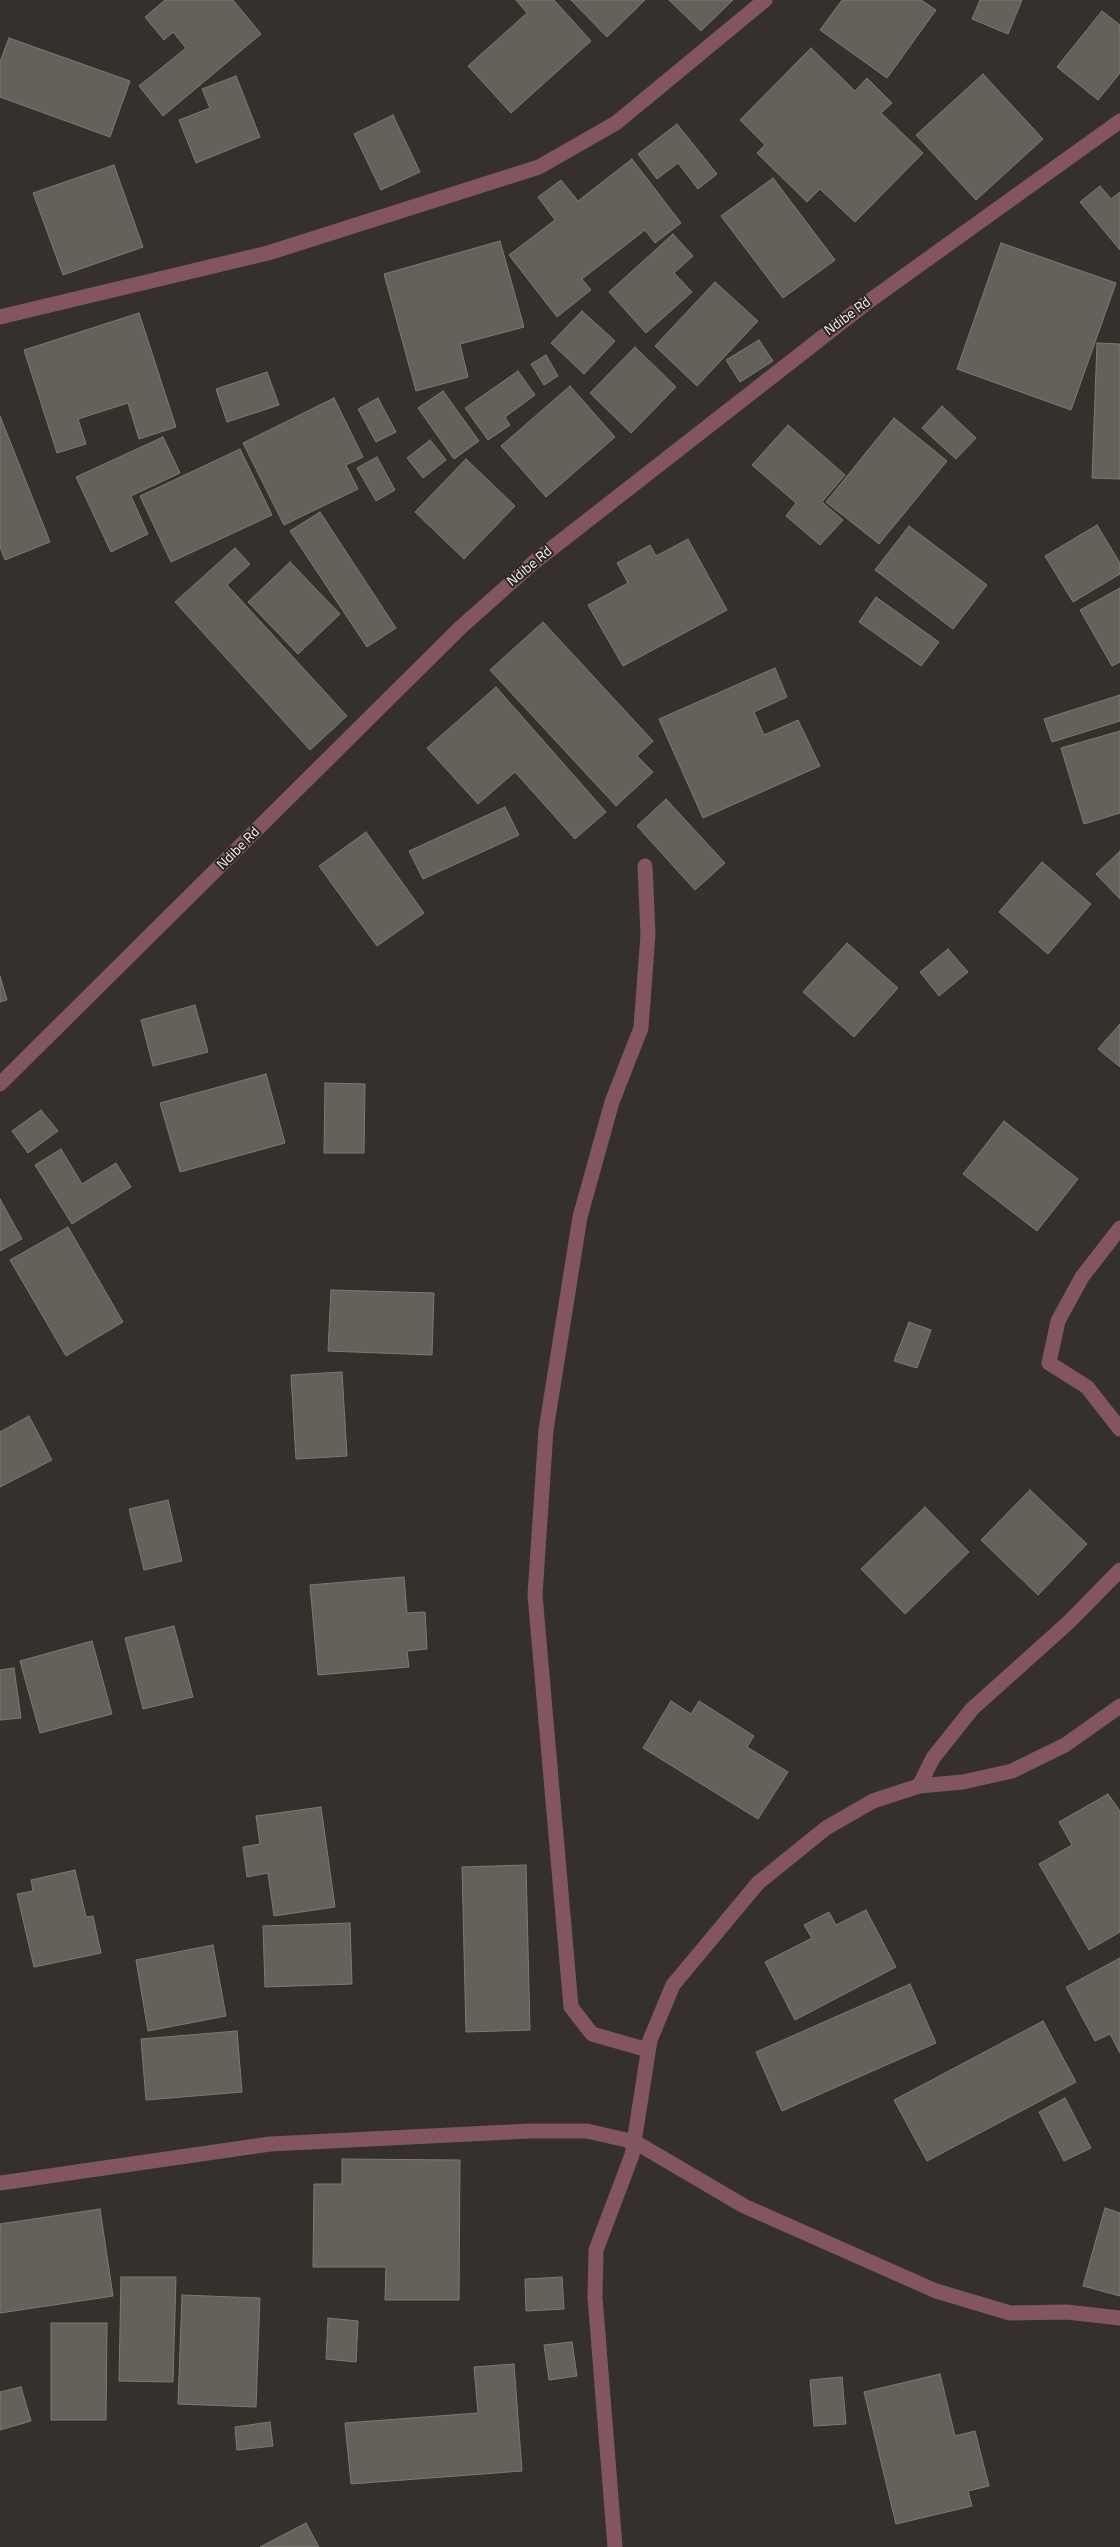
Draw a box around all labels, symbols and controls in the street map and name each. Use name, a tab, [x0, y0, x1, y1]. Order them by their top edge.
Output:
street label: Ndibe Rd	[822, 294, 874, 340]
street label: Ndibe Rd	[504, 543, 556, 591]
street label: Ndibe Rd	[214, 824, 264, 874]

